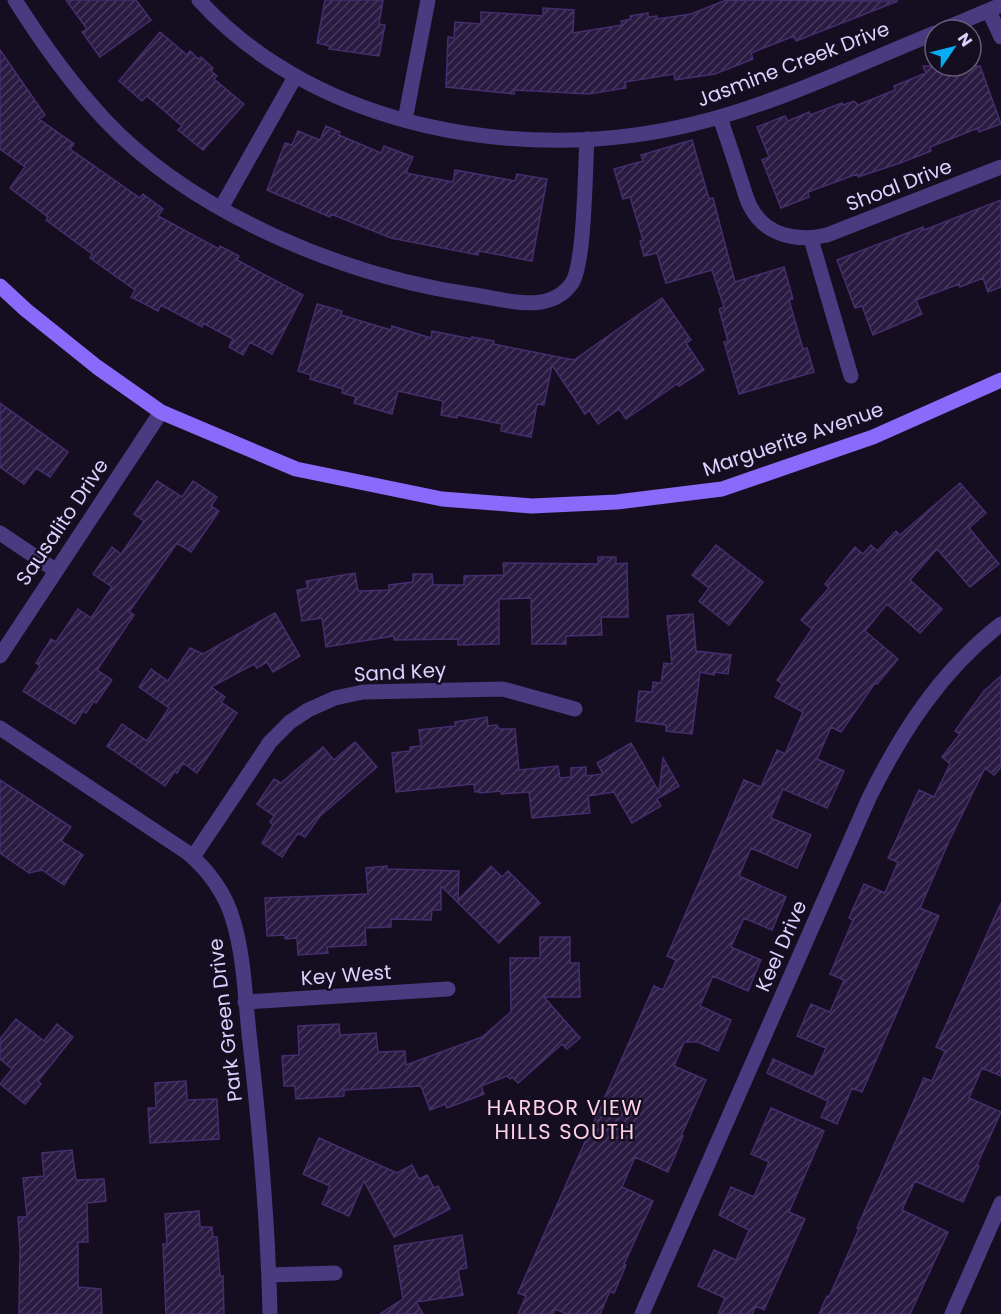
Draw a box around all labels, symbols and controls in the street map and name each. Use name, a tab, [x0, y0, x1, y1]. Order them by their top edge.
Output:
street label: Jasmine Creek Drive	[693, 14, 893, 114]
north arrow	[923, 18, 983, 78]
text: N	[952, 28, 978, 51]
street label: Shoal Drive	[842, 152, 956, 218]
street label: Marguerite Avenue	[699, 395, 887, 483]
street label: Sausalito Drive	[9, 453, 115, 591]
street label: Sand Key	[353, 656, 447, 688]
street label: Keel Drive	[748, 896, 814, 996]
street label: Park Green Drive	[201, 937, 249, 1103]
street label: Key West	[300, 958, 392, 992]
district label: HARBOR VIEW HILLS SOUTH	[487, 1093, 643, 1146]

